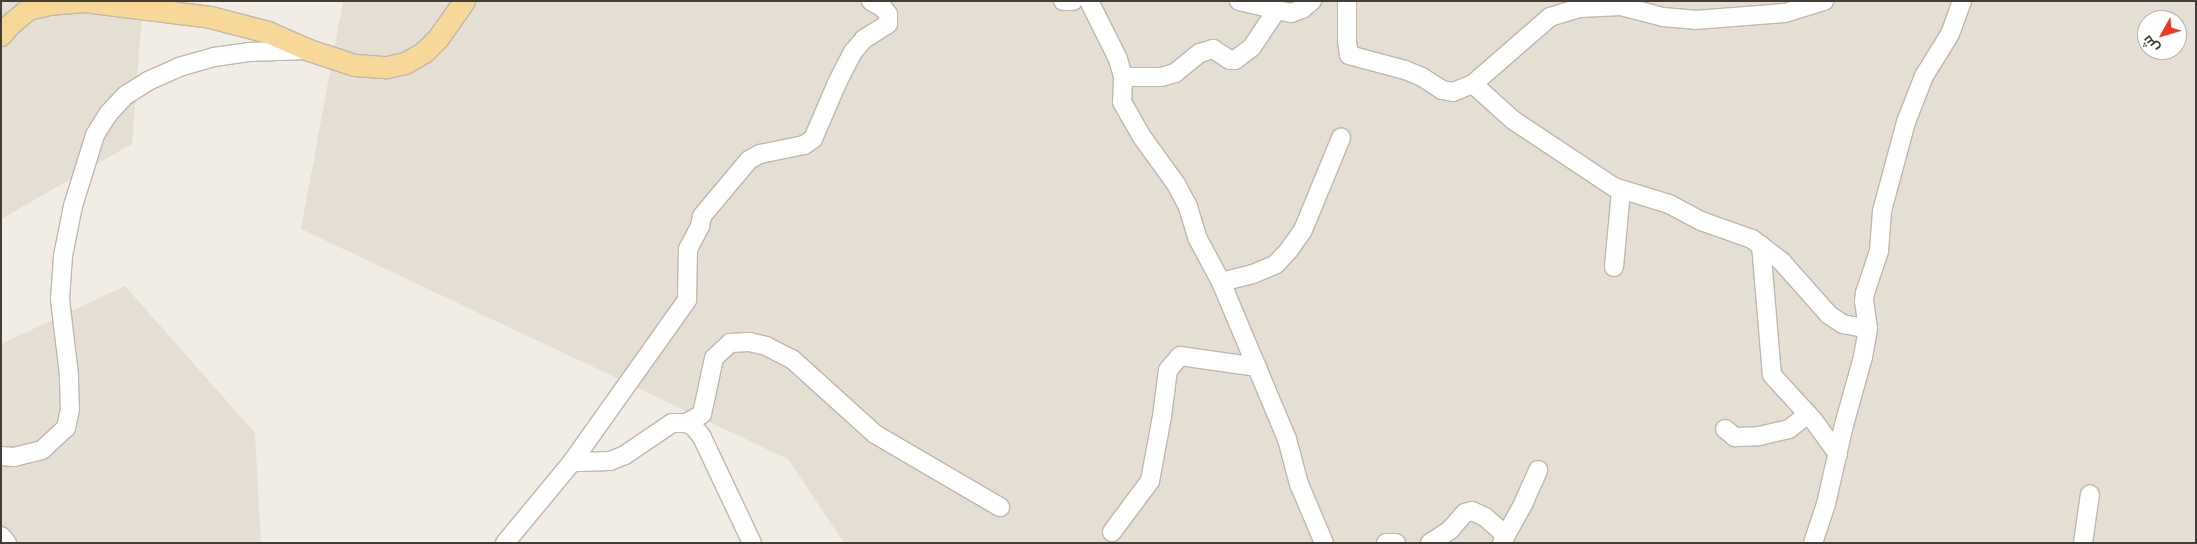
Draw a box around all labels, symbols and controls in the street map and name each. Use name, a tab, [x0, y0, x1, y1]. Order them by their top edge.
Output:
north arrow	[2137, 10, 2187, 60]
text: ش	[2138, 32, 2163, 56]

